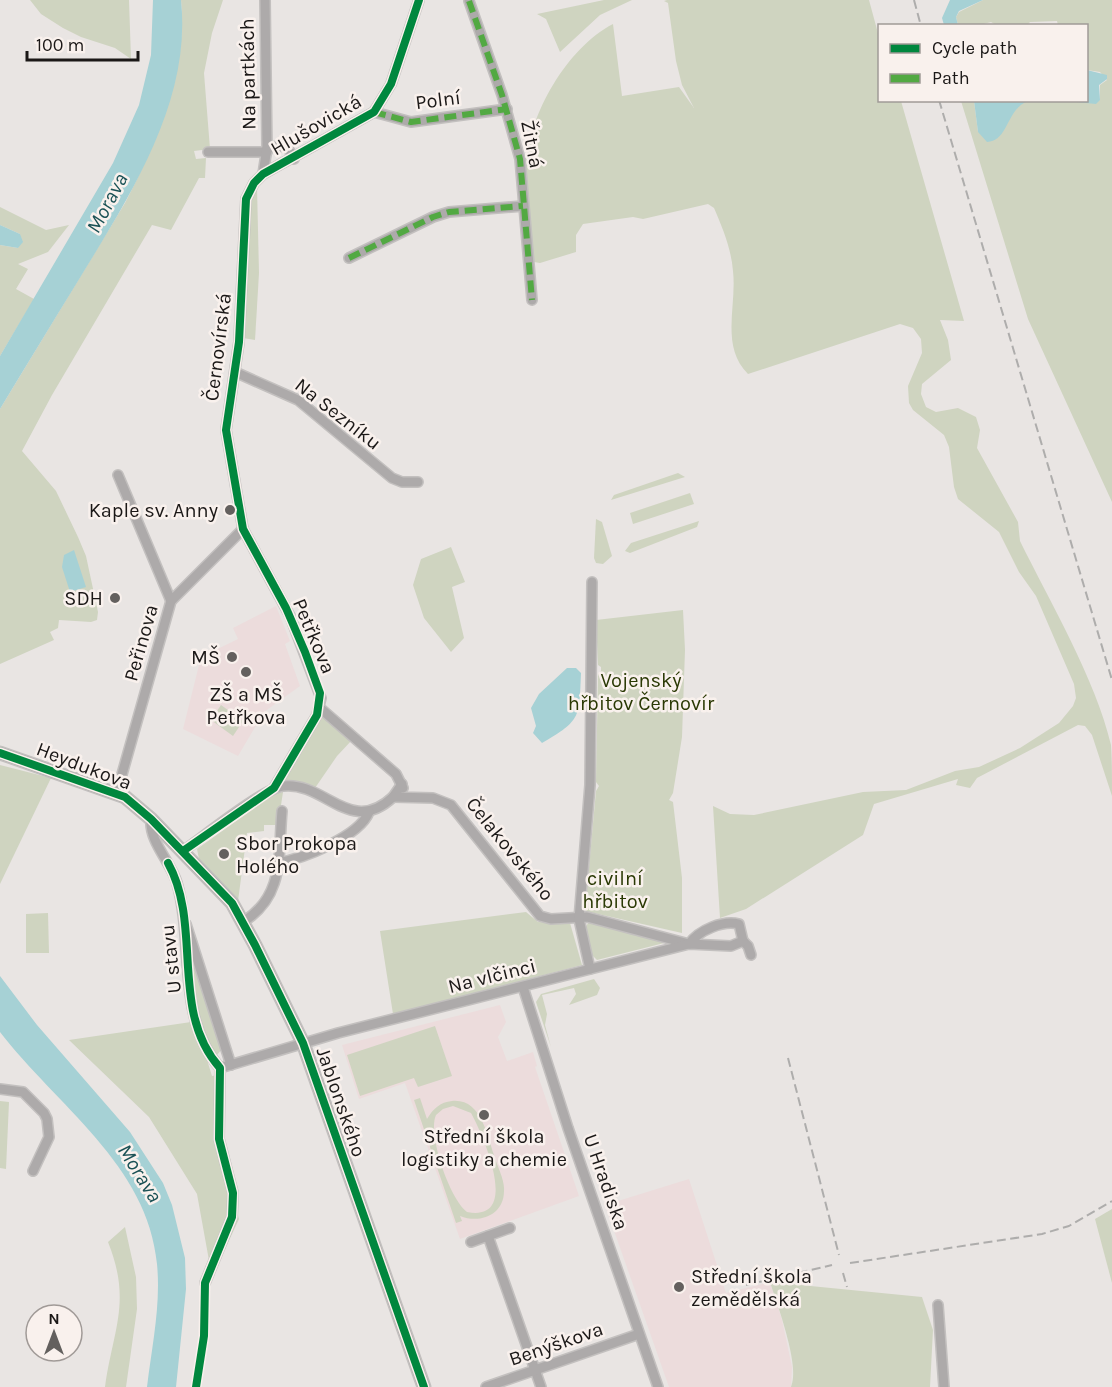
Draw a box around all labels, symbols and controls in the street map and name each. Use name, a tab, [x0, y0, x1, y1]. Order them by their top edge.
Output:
street label: Na partkách	[236, 18, 260, 130]
scale bar	[27, 24, 138, 62]
legend	[878, 24, 1088, 102]
text: 100 m	[36, 34, 84, 56]
text: Cycle path	[932, 37, 1017, 59]
text: Path	[932, 67, 970, 89]
street label: Polní	[414, 86, 462, 114]
street label: Hlušovická	[266, 90, 366, 160]
street label: Žitná	[516, 118, 549, 170]
water label: Morava	[81, 169, 133, 237]
street label: Černovírská	[199, 291, 236, 402]
street label: Na Sezníku	[290, 373, 386, 455]
place label: Kaple sv. Anny	[89, 499, 218, 522]
marker: Kaple sv. Anny	[223, 503, 237, 517]
place label: SDH	[64, 587, 103, 610]
marker: SDH	[108, 591, 122, 605]
street label: Petřkova	[288, 595, 340, 677]
street label: Peřinova	[119, 602, 163, 684]
place label: MŠ	[191, 645, 220, 669]
marker: MŠ	[225, 650, 239, 664]
marker: ZŠ a MŠ Petřkova	[239, 665, 253, 679]
park label: Vojenský hřbitov Černovír	[568, 669, 715, 715]
place label: ZŠ a MŠ Petřkova	[206, 682, 286, 729]
street label: Heydukova	[33, 737, 135, 795]
street label: Čelakovského	[461, 792, 560, 905]
place label: Sbor Prokopa Holého	[236, 832, 357, 878]
marker: Sbor Prokopa Holého	[217, 847, 231, 861]
park label: civilní hřbitov	[582, 867, 648, 913]
street label: U stavu	[156, 923, 186, 995]
street label: Na vlčinci	[446, 954, 538, 998]
street label: Jablonského	[311, 1044, 371, 1160]
marker: Střední škola logistiky a chemie	[477, 1108, 491, 1122]
place label: Střední škola logistiky a chemie	[401, 1125, 567, 1171]
street label: U Hradiska	[579, 1131, 633, 1233]
water label: Morava	[113, 1139, 167, 1207]
place label: Střední škola zemědělská	[691, 1265, 812, 1311]
marker: Střední škola zemědělská	[672, 1280, 686, 1294]
north arrow	[24, 1303, 84, 1363]
text: N	[48, 1309, 60, 1328]
street label: Benýškova	[506, 1317, 606, 1371]

